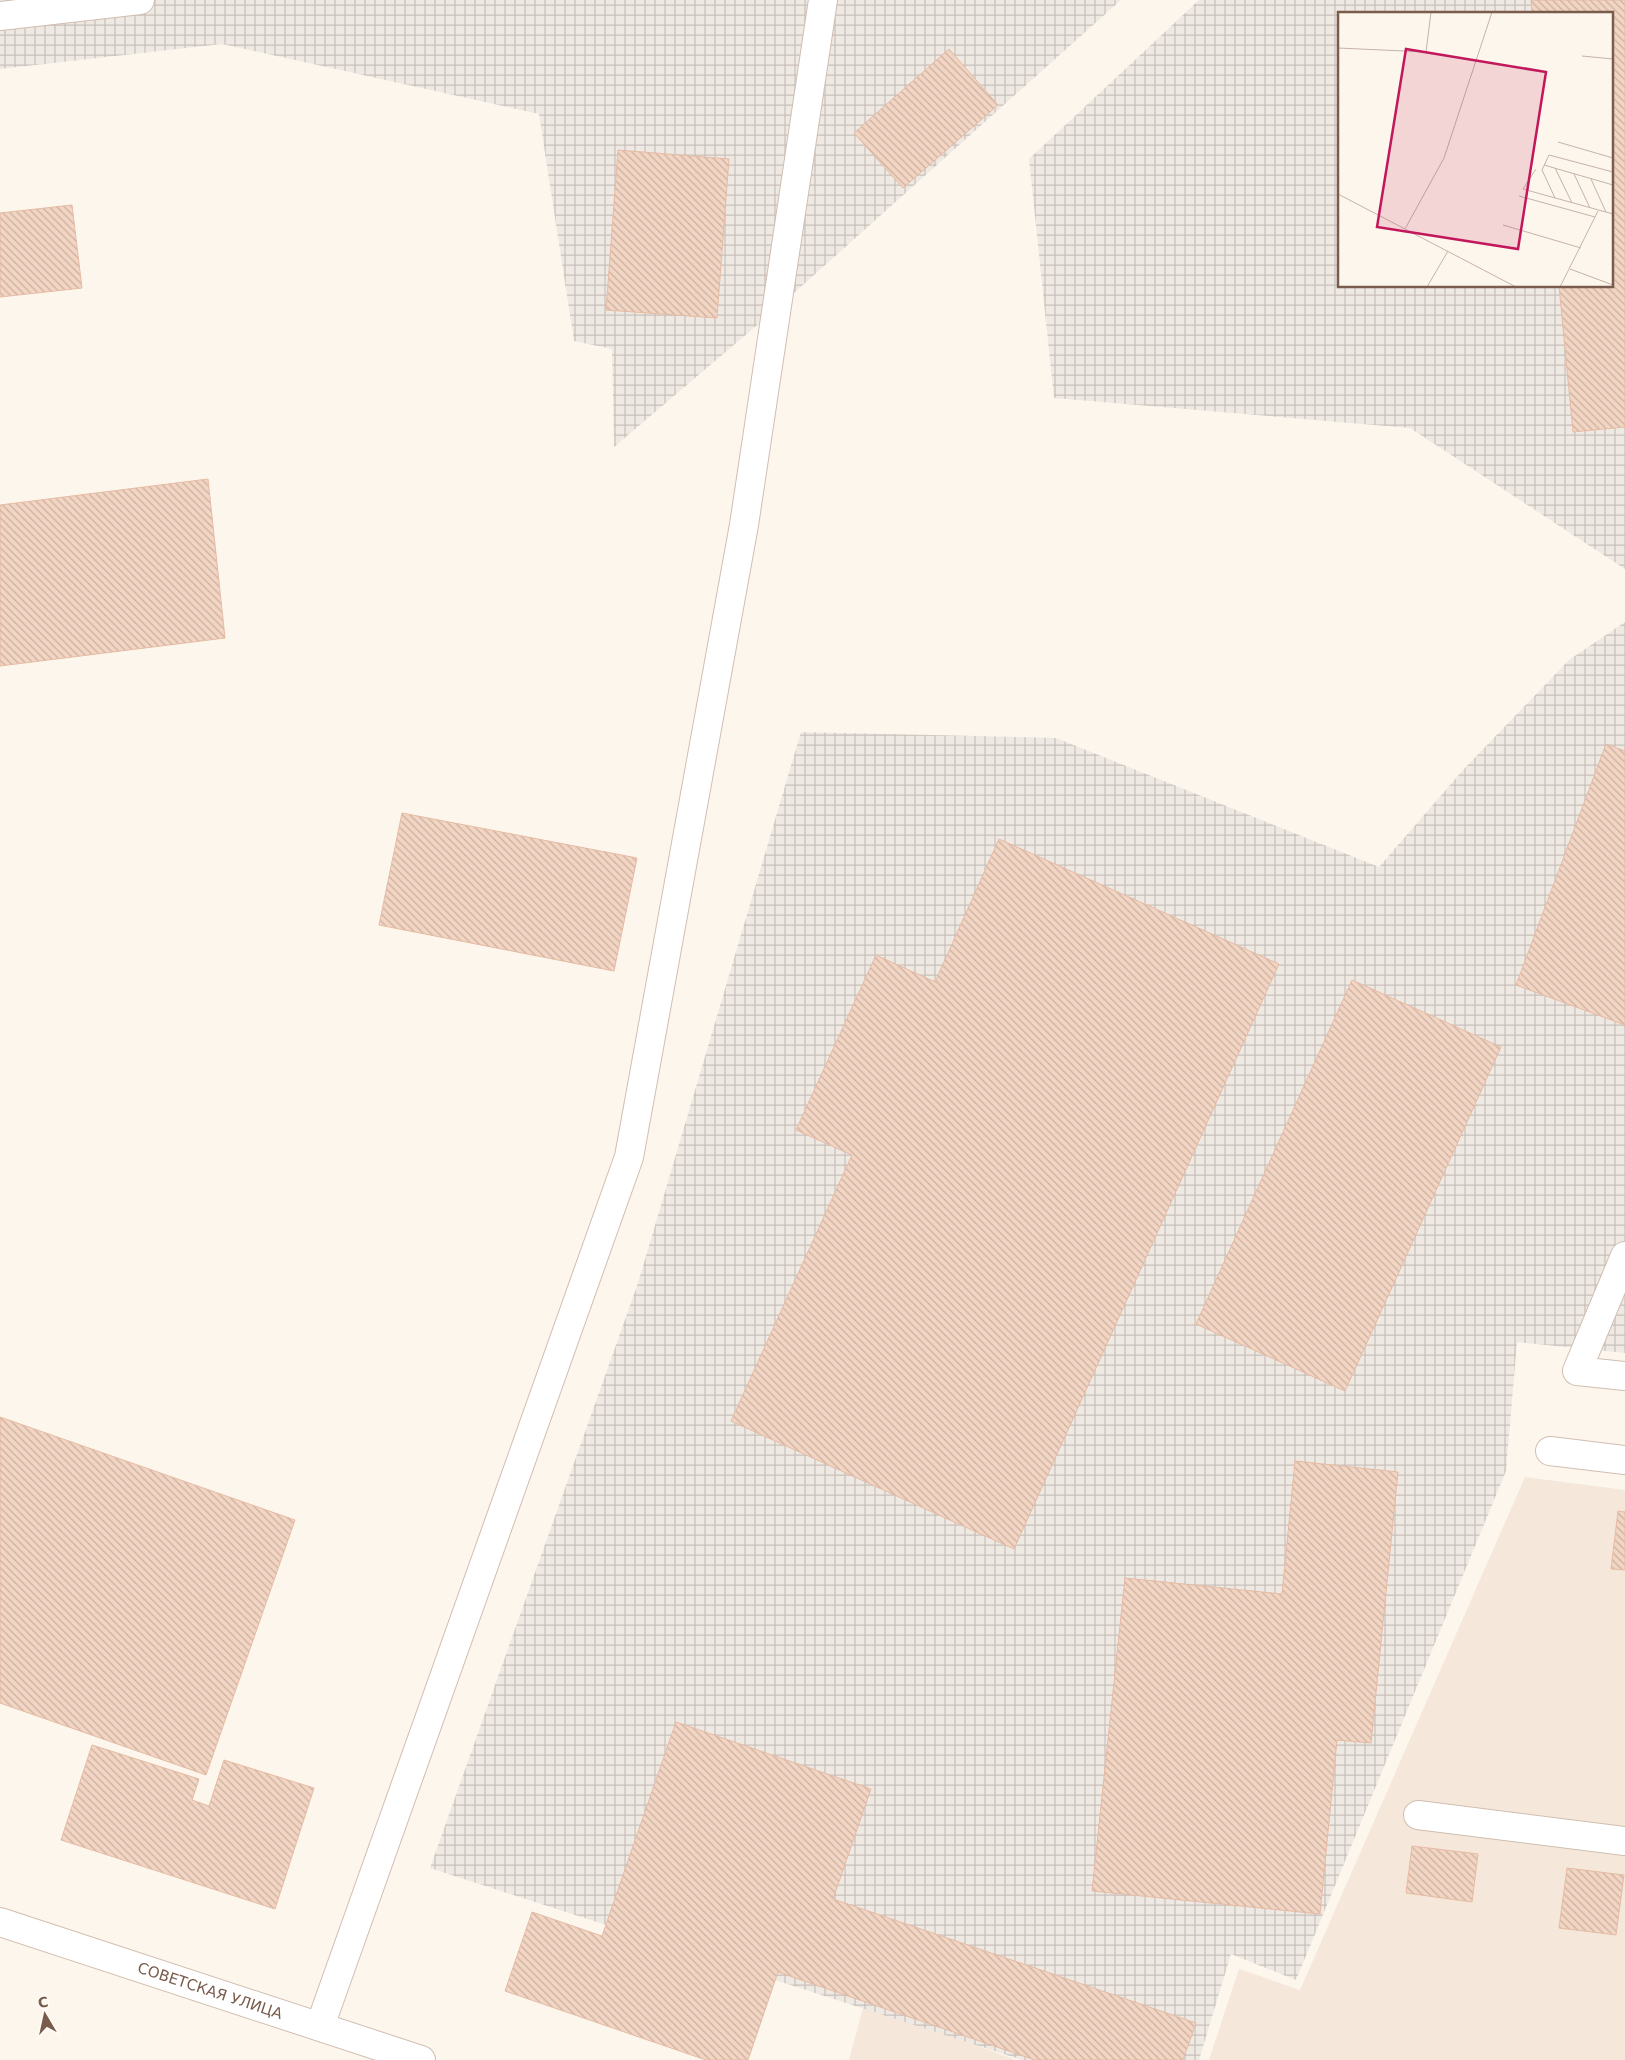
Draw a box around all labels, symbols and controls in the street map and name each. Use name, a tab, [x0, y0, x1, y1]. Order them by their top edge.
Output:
inset map	[1338, 12, 1612, 288]
street label: СОВЕТСКАЯ УЛИЦА	[135, 1959, 285, 2023]
north arrow	[20, 1990, 70, 2040]
text: С	[37, 1993, 49, 2011]

